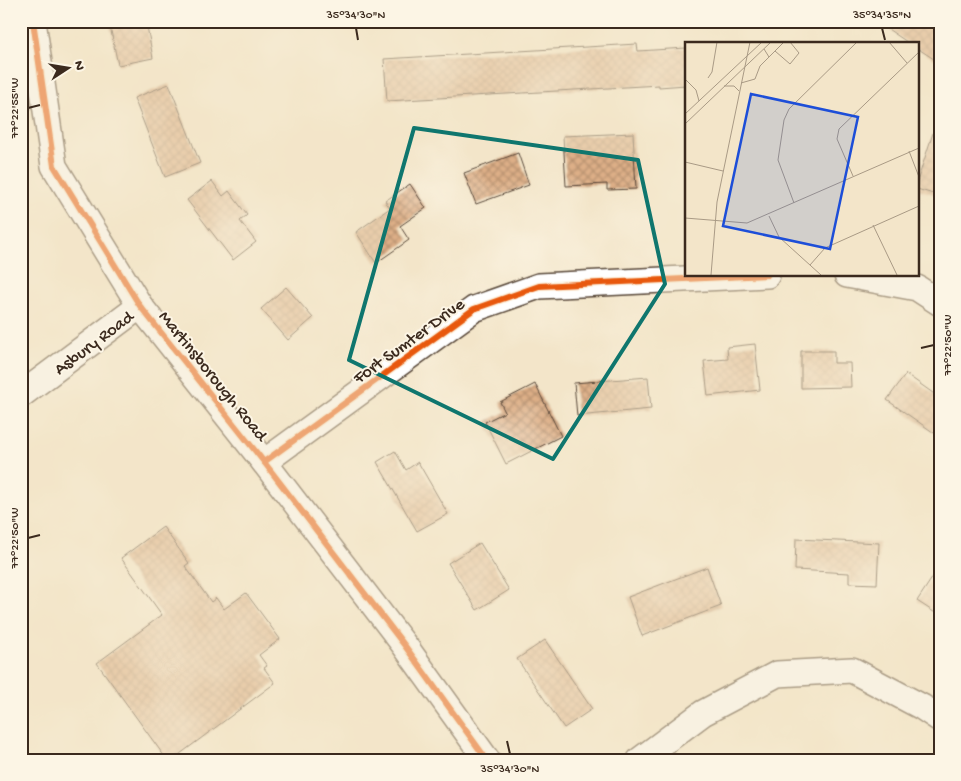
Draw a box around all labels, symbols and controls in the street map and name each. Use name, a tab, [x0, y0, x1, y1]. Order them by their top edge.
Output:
text: 35°34'30"N	[326, 9, 386, 23]
text: 35°34'35"N	[852, 9, 911, 23]
north arrow	[42, 42, 92, 92]
inset map	[685, 42, 918, 276]
text: N	[69, 60, 88, 72]
text: 77°22'55"W	[9, 78, 23, 139]
street label: Fort Sumter Drive	[349, 294, 470, 390]
street label: Asbury Road	[51, 306, 140, 381]
street label: Martinsborough Road	[153, 307, 272, 447]
text: 77°22'50"W	[942, 314, 956, 377]
text: 77°22'50"W	[9, 507, 23, 570]
text: 35°34'30"N	[480, 763, 540, 777]

